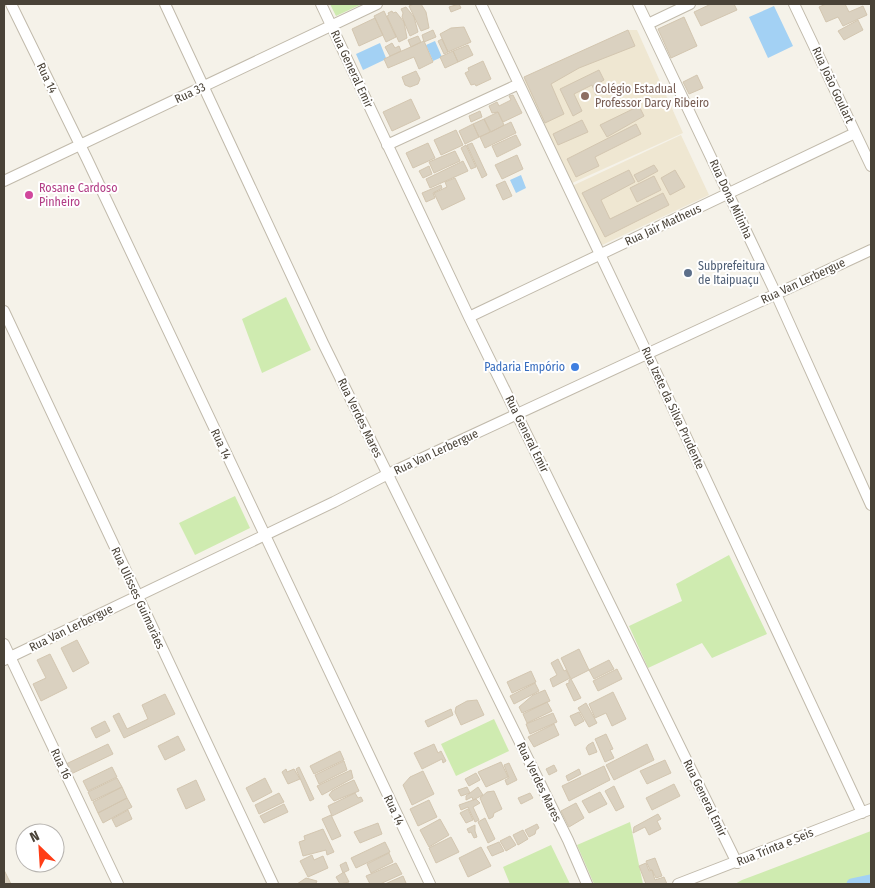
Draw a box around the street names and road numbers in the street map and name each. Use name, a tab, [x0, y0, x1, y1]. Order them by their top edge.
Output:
street label: Rua General Emir	[328, 28, 376, 111]
street label: Rua João Goulart	[809, 45, 857, 125]
street label: Rua 14	[34, 61, 60, 96]
street label: Rua 33	[172, 80, 208, 106]
street label: Rua Dona Milinha	[706, 157, 756, 241]
street label: Rua Jair Matheus	[623, 201, 703, 249]
street label: Rua Van Lerbergue	[759, 255, 847, 307]
street label: Rua Izete da Silva Prudente	[638, 344, 708, 472]
street label: Rua Verdes Mares	[335, 376, 385, 460]
street label: Rua General Emir	[502, 393, 552, 476]
street label: Rua Van Lerbergue	[392, 426, 480, 478]
street label: Rua 14	[208, 427, 234, 462]
street label: Rua Ulisses Guimarães	[108, 545, 168, 651]
street label: Rua Van Lerbergue	[27, 602, 115, 654]
street label: Rua Verdes Mares	[514, 740, 564, 824]
street label: Rua 16	[48, 746, 74, 782]
street label: Rua General Emir	[680, 757, 730, 840]
street label: Rua 14	[381, 793, 407, 828]
street label: Rua Trinta e Seis	[735, 825, 815, 869]

